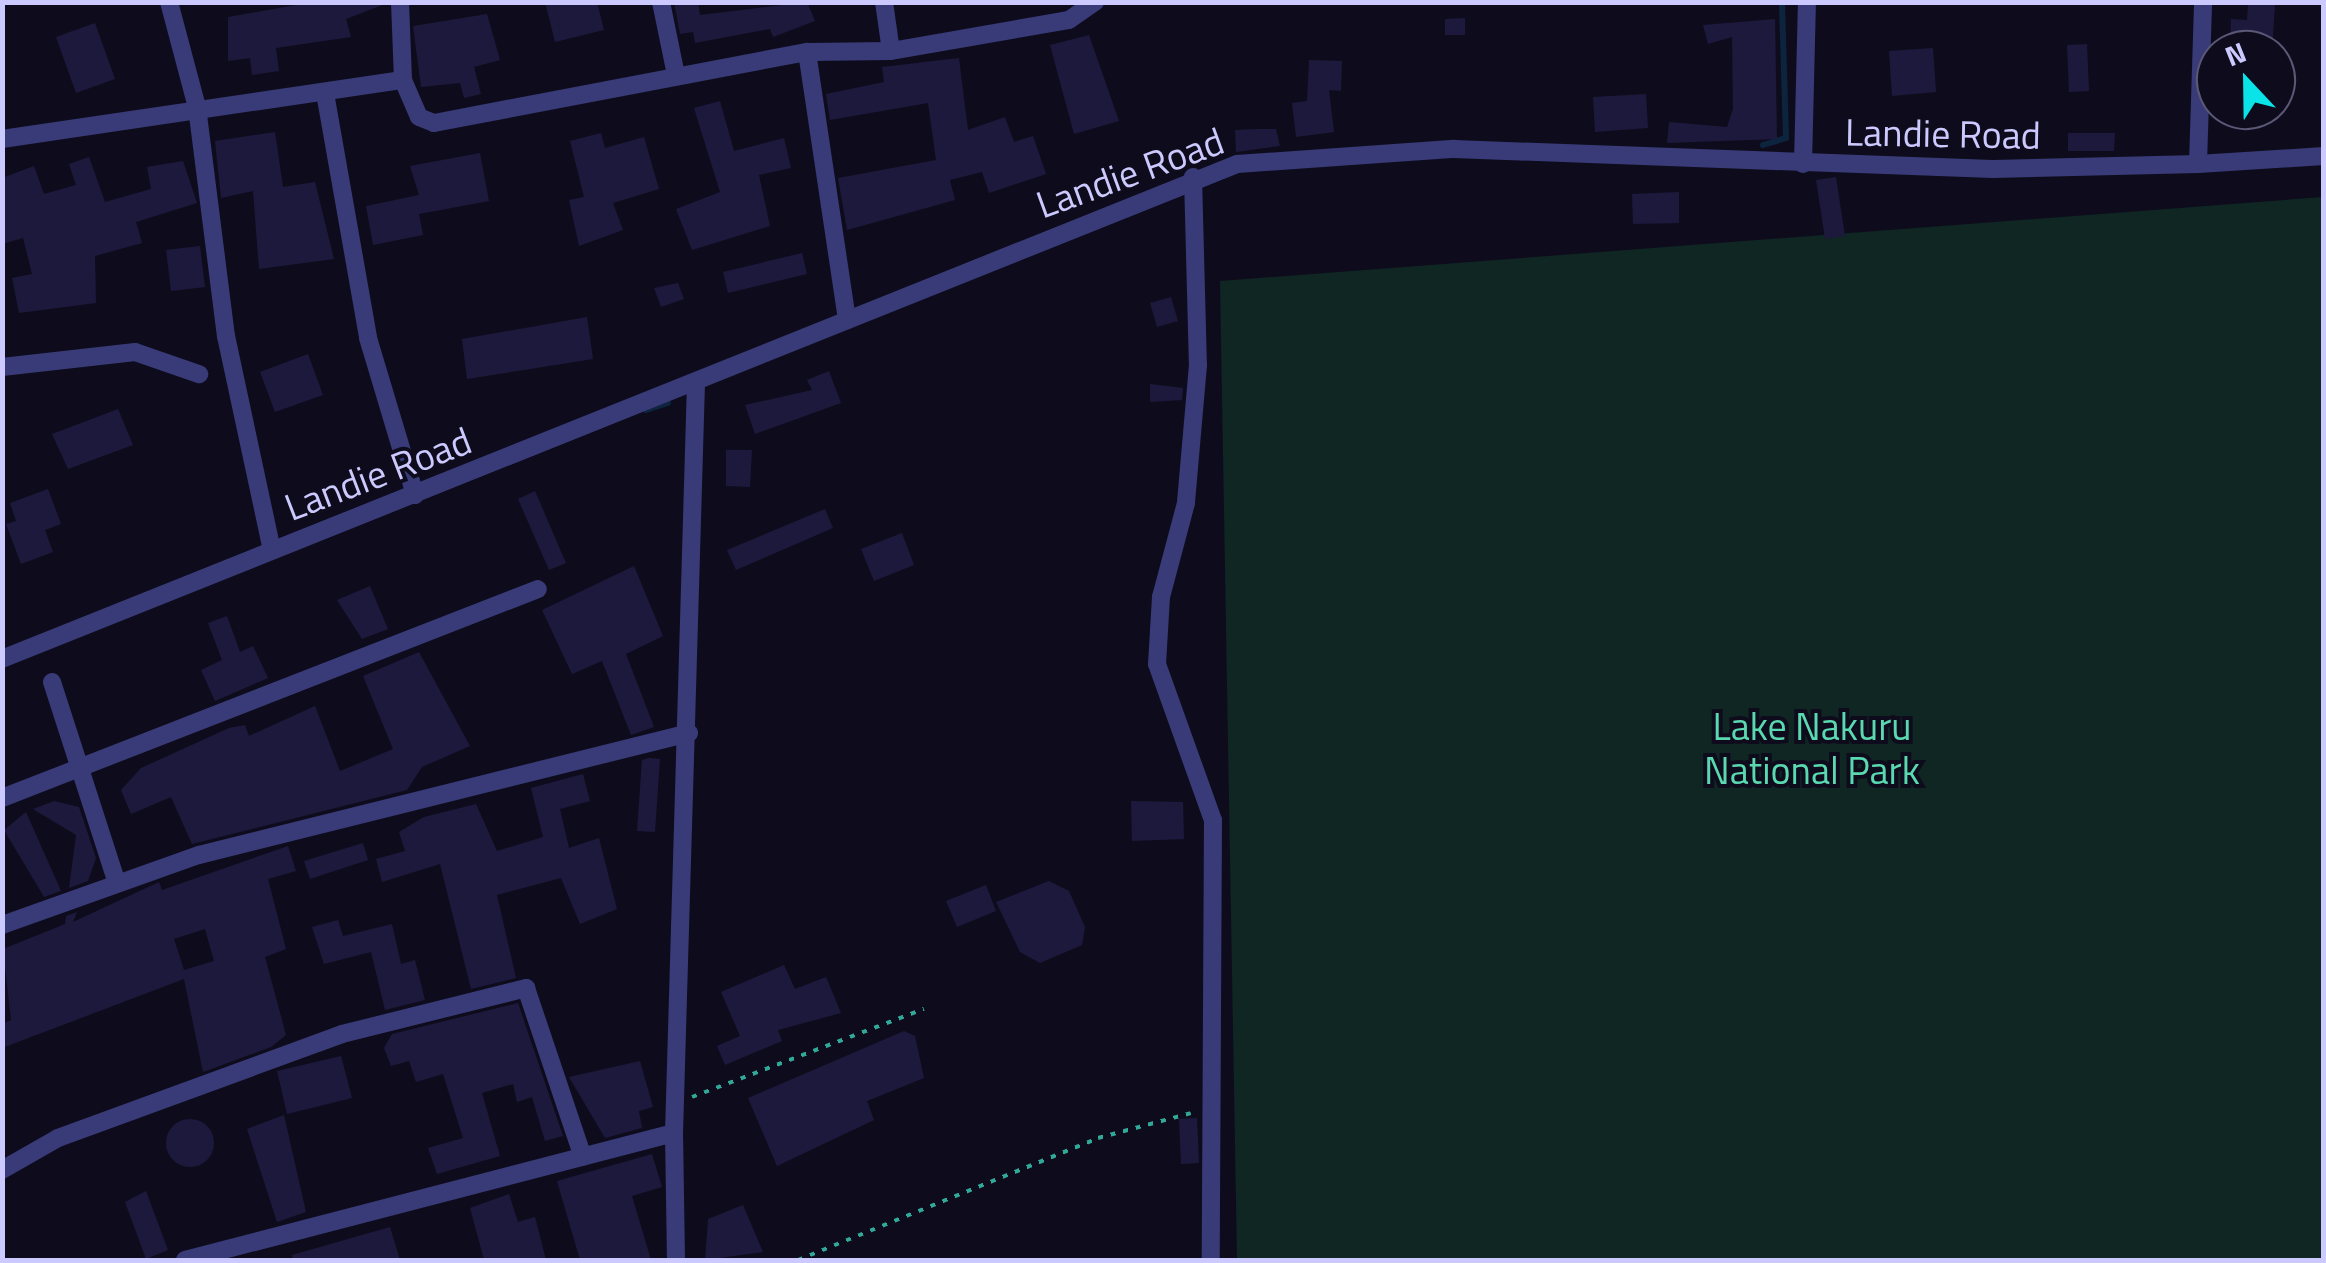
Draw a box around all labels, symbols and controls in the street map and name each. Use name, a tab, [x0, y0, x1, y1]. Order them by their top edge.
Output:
north arrow	[2196, 30, 2296, 130]
text: N	[2218, 30, 2252, 77]
street label: Landie Road	[1845, 109, 2041, 159]
street label: Landie Road	[1030, 118, 1230, 228]
street label: Landie Road	[278, 418, 478, 530]
park label: Lake Nakuru National Park	[1704, 704, 1920, 794]

